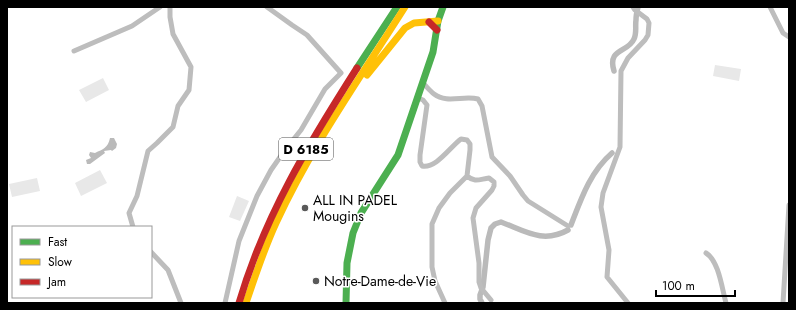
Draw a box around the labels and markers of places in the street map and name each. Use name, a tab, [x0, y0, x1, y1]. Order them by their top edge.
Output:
place label: ALL IN PADEL Mougins	[313, 190, 398, 226]
marker: ALL IN PADEL Mougins	[300, 203, 310, 213]
place label: Notre-Dame-de-Vie	[324, 271, 436, 291]
marker: Notre-Dame-de-Vie	[311, 276, 321, 286]

